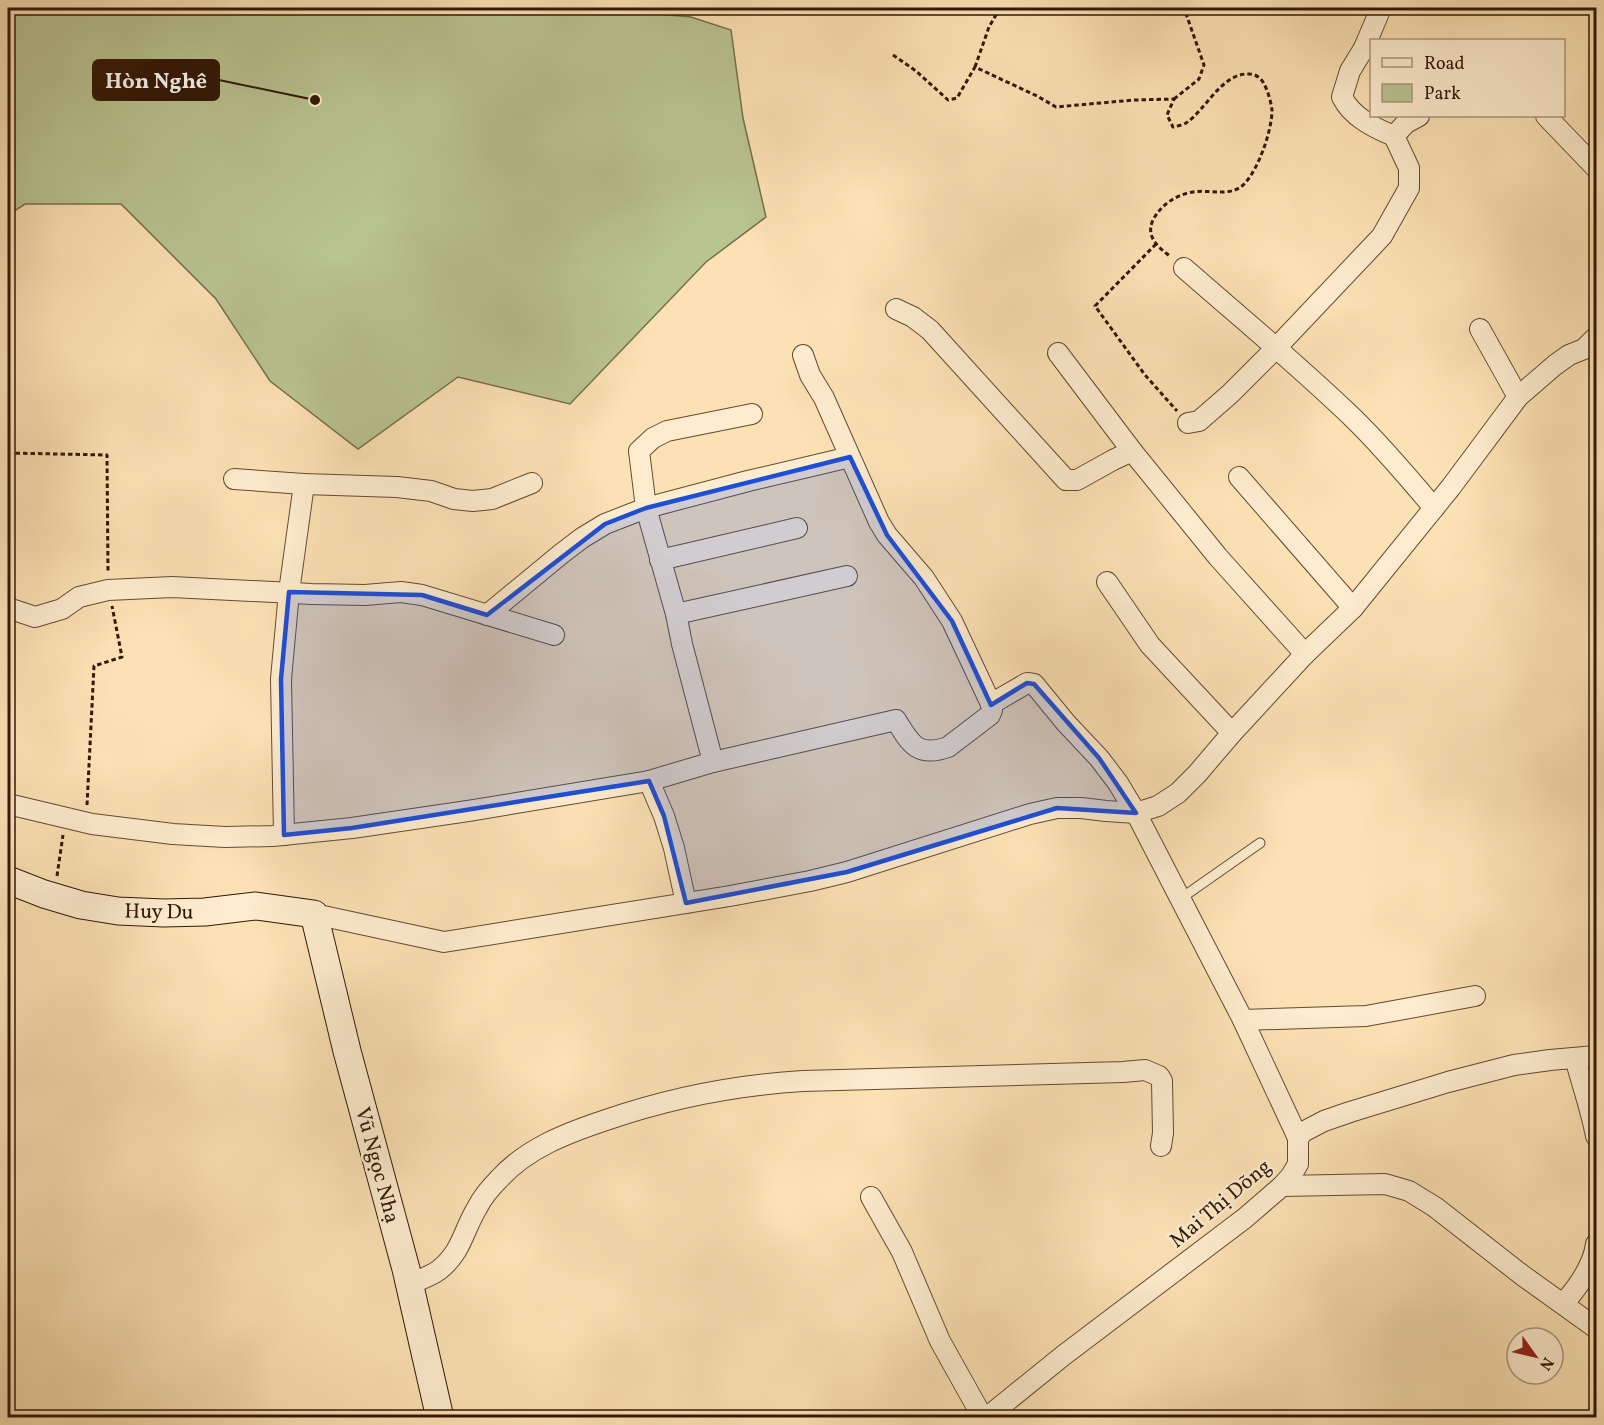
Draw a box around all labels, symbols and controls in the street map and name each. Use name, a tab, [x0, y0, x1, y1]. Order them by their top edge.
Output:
legend	[1370, 39, 1565, 117]
text: Road	[1424, 52, 1465, 77]
callout: Hòn Nghê	[93, 60, 219, 100]
text: Hòn Nghê	[105, 67, 207, 98]
text: Park	[1424, 82, 1461, 107]
street label: Huy Du	[124, 897, 194, 928]
street label: Vũ Ngọc Nhạ	[347, 1104, 406, 1227]
street label: Mai Thị Dõng	[1164, 1153, 1278, 1255]
north arrow	[1505, 1326, 1565, 1386]
text: N	[1533, 1352, 1558, 1375]

